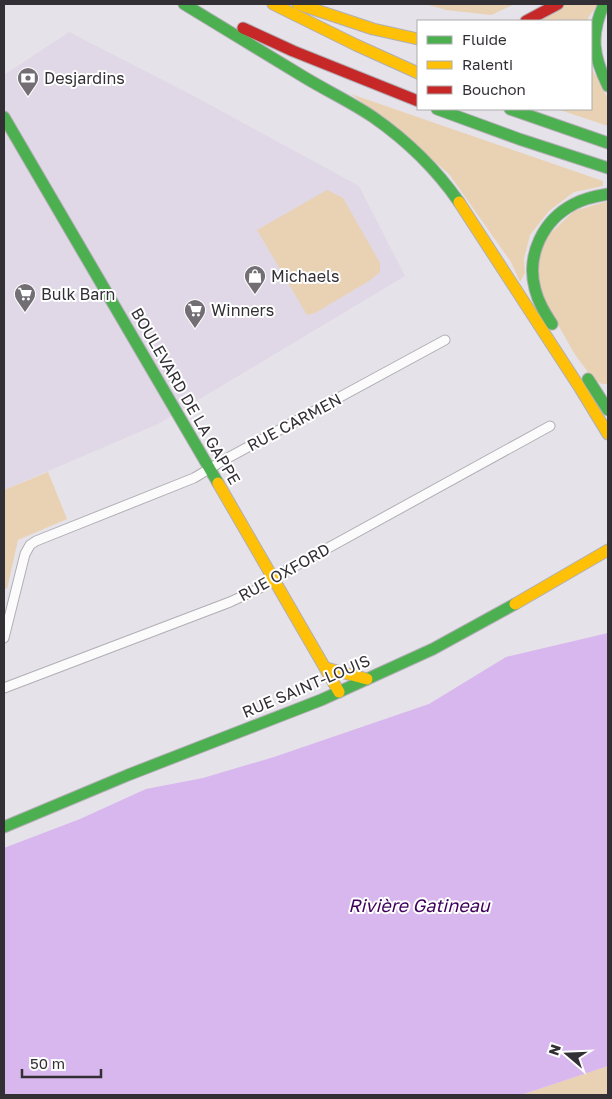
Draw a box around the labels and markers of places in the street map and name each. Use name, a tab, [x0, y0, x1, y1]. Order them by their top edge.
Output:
bank icon: Desjardins	[16, 66, 40, 97]
place label: Desjardins	[44, 68, 125, 88]
shop icon: Michaels	[243, 264, 267, 295]
place label: Michaels	[271, 266, 340, 286]
supermarket icon: Bulk Barn	[13, 282, 37, 313]
place label: Bulk Barn	[41, 284, 115, 304]
supermarket icon: Winners	[183, 298, 207, 329]
place label: Winners	[211, 300, 274, 320]

